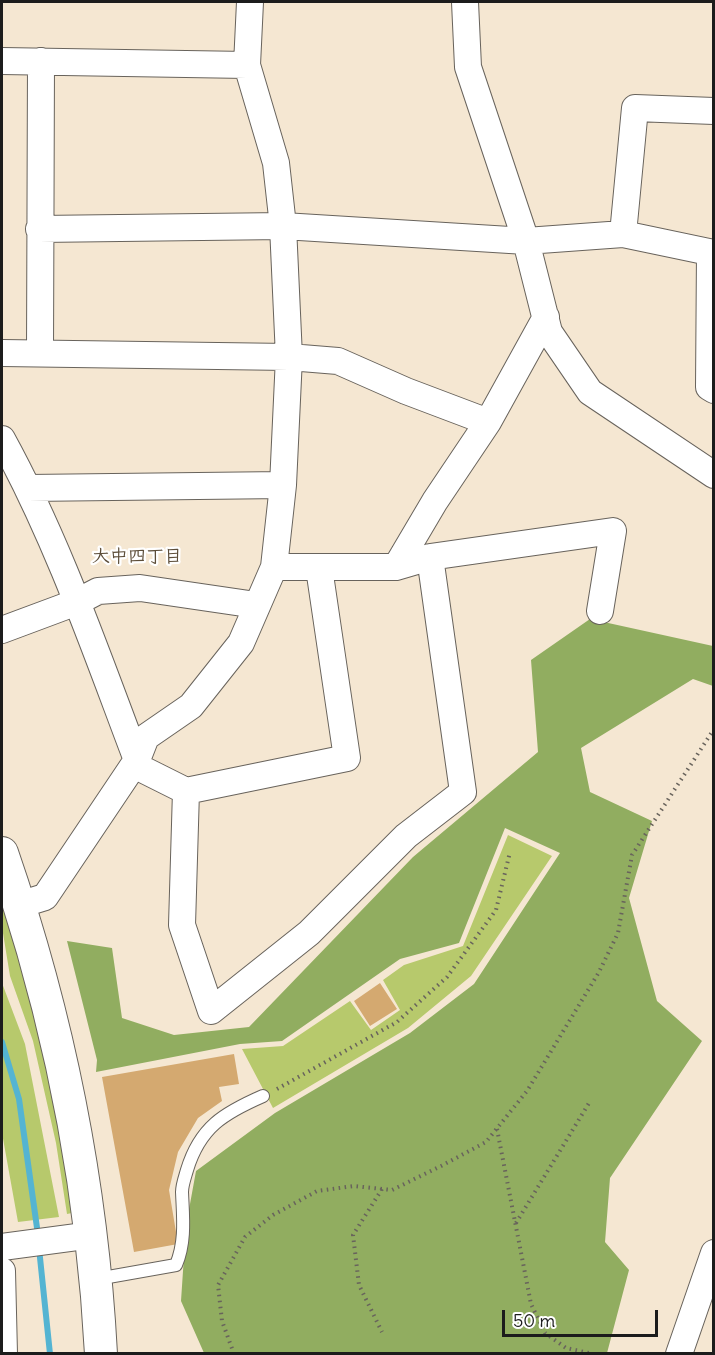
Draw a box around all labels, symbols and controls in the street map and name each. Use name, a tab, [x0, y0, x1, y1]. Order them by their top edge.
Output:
district label: 大中四丁目	[92, 546, 182, 568]
scale bar	[505, 1298, 661, 1336]
text: 50 m	[513, 1309, 555, 1332]

